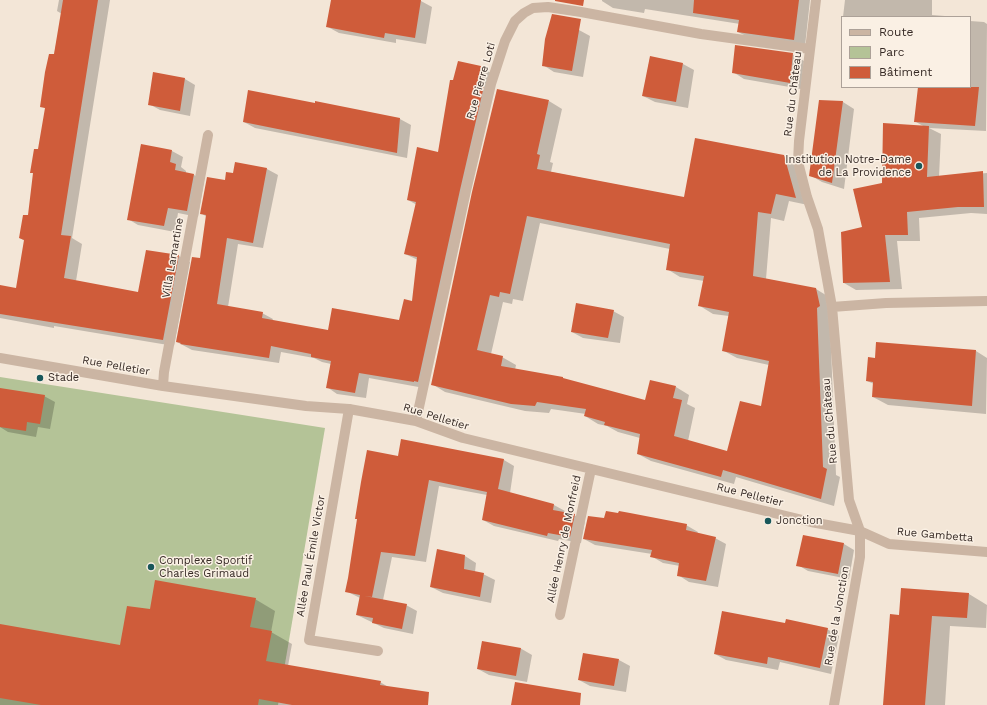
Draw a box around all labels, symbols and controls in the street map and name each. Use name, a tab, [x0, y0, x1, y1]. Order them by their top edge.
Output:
legend	[841, 16, 971, 88]
text: Route	[879, 25, 913, 39]
street label: Rue Pierre Loti	[464, 41, 498, 121]
text: Parc	[879, 45, 905, 59]
street label: Rue du Château	[781, 51, 805, 137]
text: Bâtiment	[879, 65, 932, 79]
place label: Institution Notre-Dame de La Providence	[785, 153, 911, 179]
marker: Institution Notre-Dame de La Providence	[914, 161, 924, 171]
street label: Villa Lamartine	[159, 217, 187, 299]
street label: Rue Pelletier	[81, 354, 151, 378]
place label: Stade	[48, 371, 79, 385]
marker: Stade	[35, 373, 45, 383]
street label: Rue du Château	[820, 378, 840, 464]
street label: Rue Pelletier	[401, 401, 471, 433]
street label: Allée Henry de Monfreid	[544, 474, 584, 604]
street label: Rue Pelletier	[715, 480, 785, 510]
street label: Allée Paul Émile Victor	[294, 494, 328, 618]
place label: Jonction	[776, 514, 823, 528]
marker: Jonction	[763, 516, 773, 526]
street label: Rue Gambetta	[896, 525, 974, 545]
place label: Complexe Sportif Charles Grimaud	[159, 554, 252, 580]
marker: Complexe Sportif Charles Grimaud	[146, 562, 156, 572]
street label: Rue de la Jonction	[822, 565, 852, 667]

